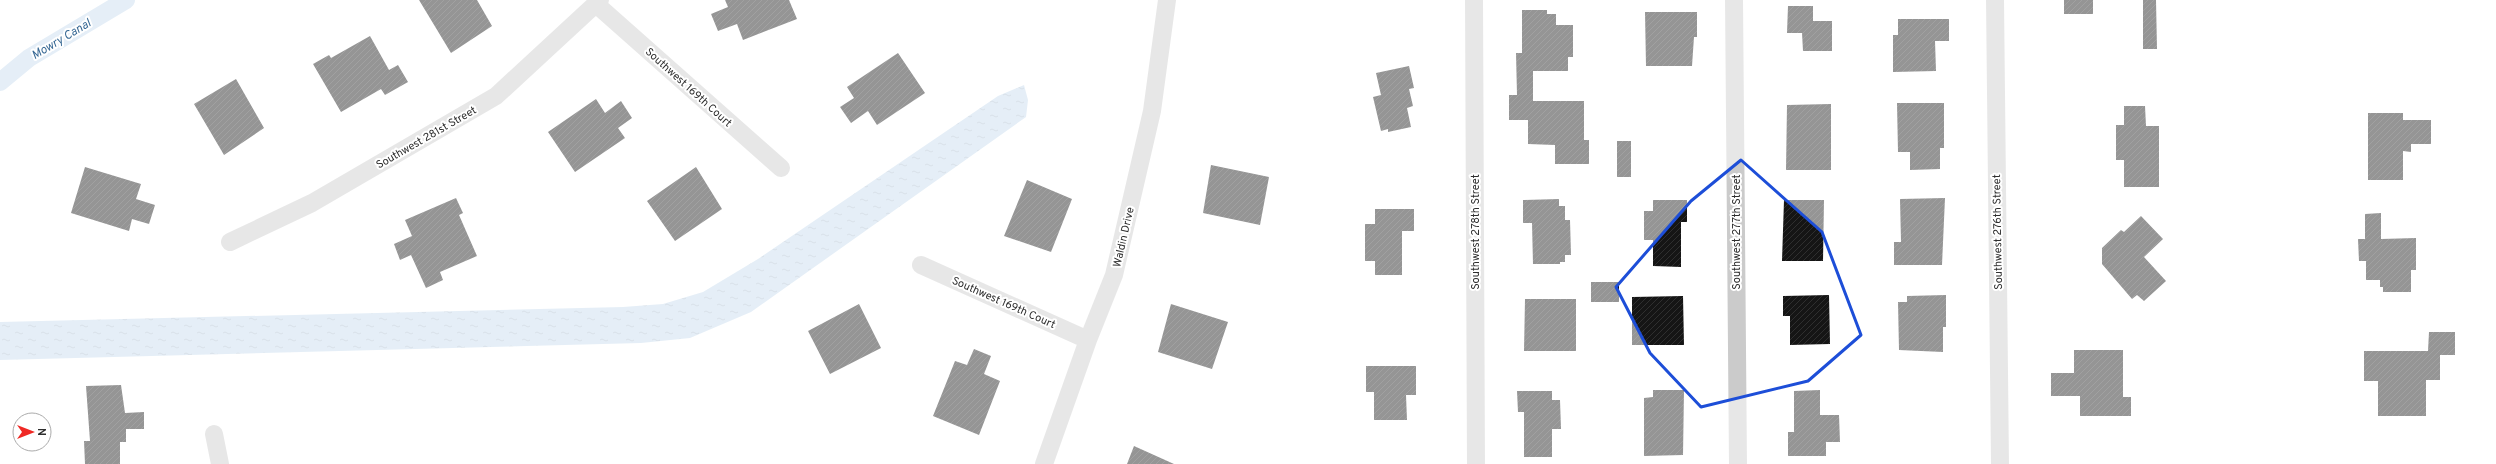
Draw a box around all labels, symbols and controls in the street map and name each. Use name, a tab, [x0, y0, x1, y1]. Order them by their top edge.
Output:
water label: Mowry Canal	[29, 15, 95, 64]
street label: Southwest 169th Court	[642, 45, 735, 130]
street label: Southwest 281st Street	[374, 103, 479, 172]
street label: Southwest 278th Street	[1469, 174, 1483, 290]
street label: Southwest 277th Street	[1730, 174, 1744, 290]
street label: Southwest 276th Street	[1990, 174, 2006, 290]
street label: Waldin Drive	[1110, 206, 1138, 269]
street label: Southwest 169th Court	[950, 274, 1058, 332]
north arrow	[12, 412, 52, 452]
text: N	[34, 428, 48, 436]

